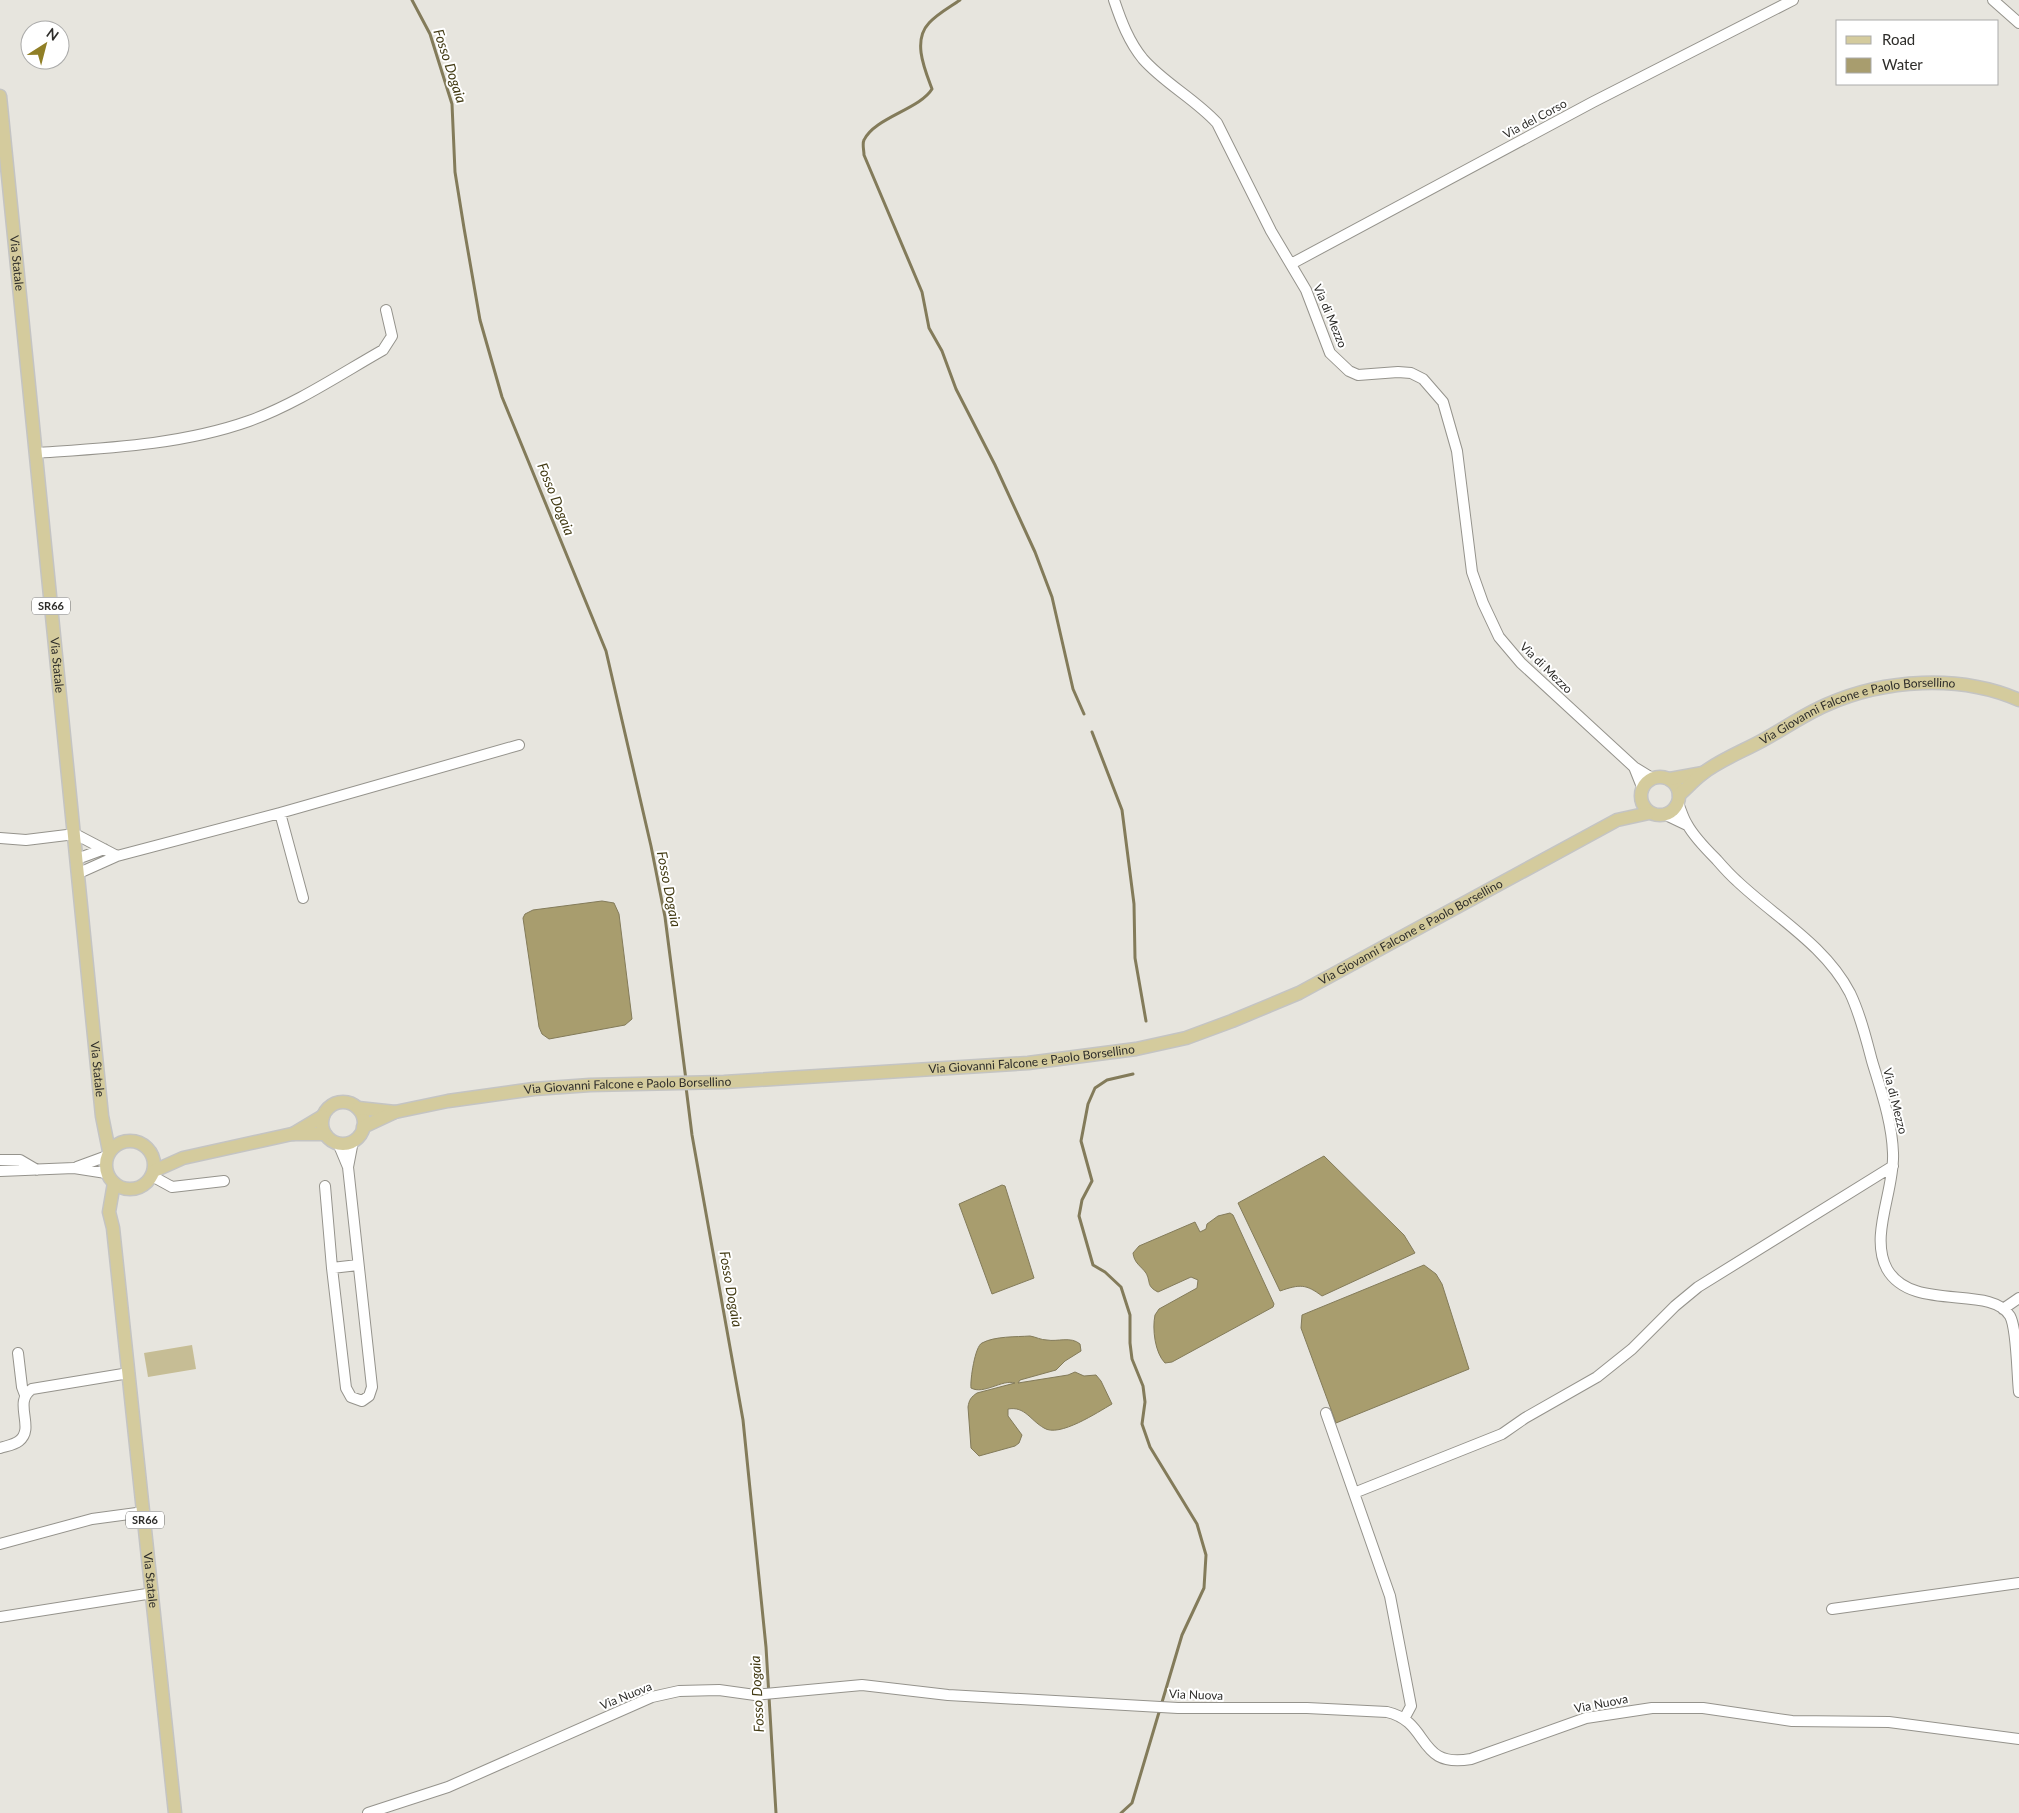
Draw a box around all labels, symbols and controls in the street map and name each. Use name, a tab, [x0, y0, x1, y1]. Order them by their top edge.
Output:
north arrow	[20, 20, 70, 70]
legend	[1836, 20, 1999, 85]
text: N	[44, 24, 62, 44]
water label: Fosso Dogaia	[430, 27, 470, 105]
text: Road	[1882, 30, 1915, 48]
text: Water	[1882, 55, 1923, 73]
street label: Via del Corso	[1500, 95, 1569, 142]
street label: Via Statale	[7, 235, 27, 292]
street label: Via di Mezzo	[1310, 282, 1351, 350]
water label: Fosso Dogaia	[534, 460, 579, 538]
road number: SR66	[32, 598, 70, 614]
street label: Via Statale	[47, 637, 68, 694]
street label: Via di Mezzo	[1517, 639, 1576, 697]
street label: Via Giovanni Falcone e Paolo Borsellino	[1757, 675, 1956, 748]
water label: Fosso Dogaia	[654, 849, 685, 928]
street label: Via Giovanni Falcone e Paolo Borsellino	[1316, 876, 1505, 988]
street label: Via Statale	[88, 1040, 108, 1098]
street label: Via Giovanni Falcone e Paolo Borsellino	[928, 1041, 1136, 1076]
street label: Via di Mezzo	[1880, 1066, 1911, 1136]
street label: Via Giovanni Falcone e Paolo Borsellino	[523, 1074, 732, 1097]
water label: Fosso Dogaia	[716, 1250, 747, 1328]
road number: SR66	[126, 1512, 164, 1528]
street label: Via Statale	[140, 1551, 161, 1609]
water label: Fosso Dogaia	[746, 1655, 767, 1733]
street label: Via Nuova	[598, 1678, 654, 1713]
street label: Via Nuova	[1169, 1686, 1224, 1703]
street label: Via Nuova	[1573, 1691, 1629, 1716]

